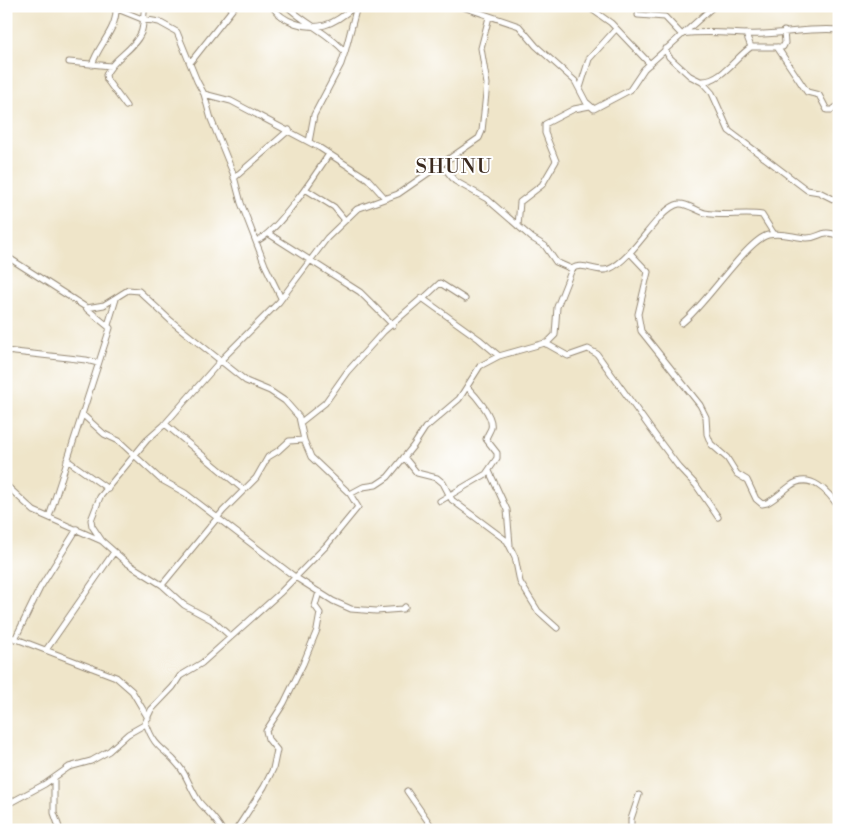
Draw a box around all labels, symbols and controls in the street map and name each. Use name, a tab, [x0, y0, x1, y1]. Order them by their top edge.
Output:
district label: SHUNU	[416, 155, 492, 180]

